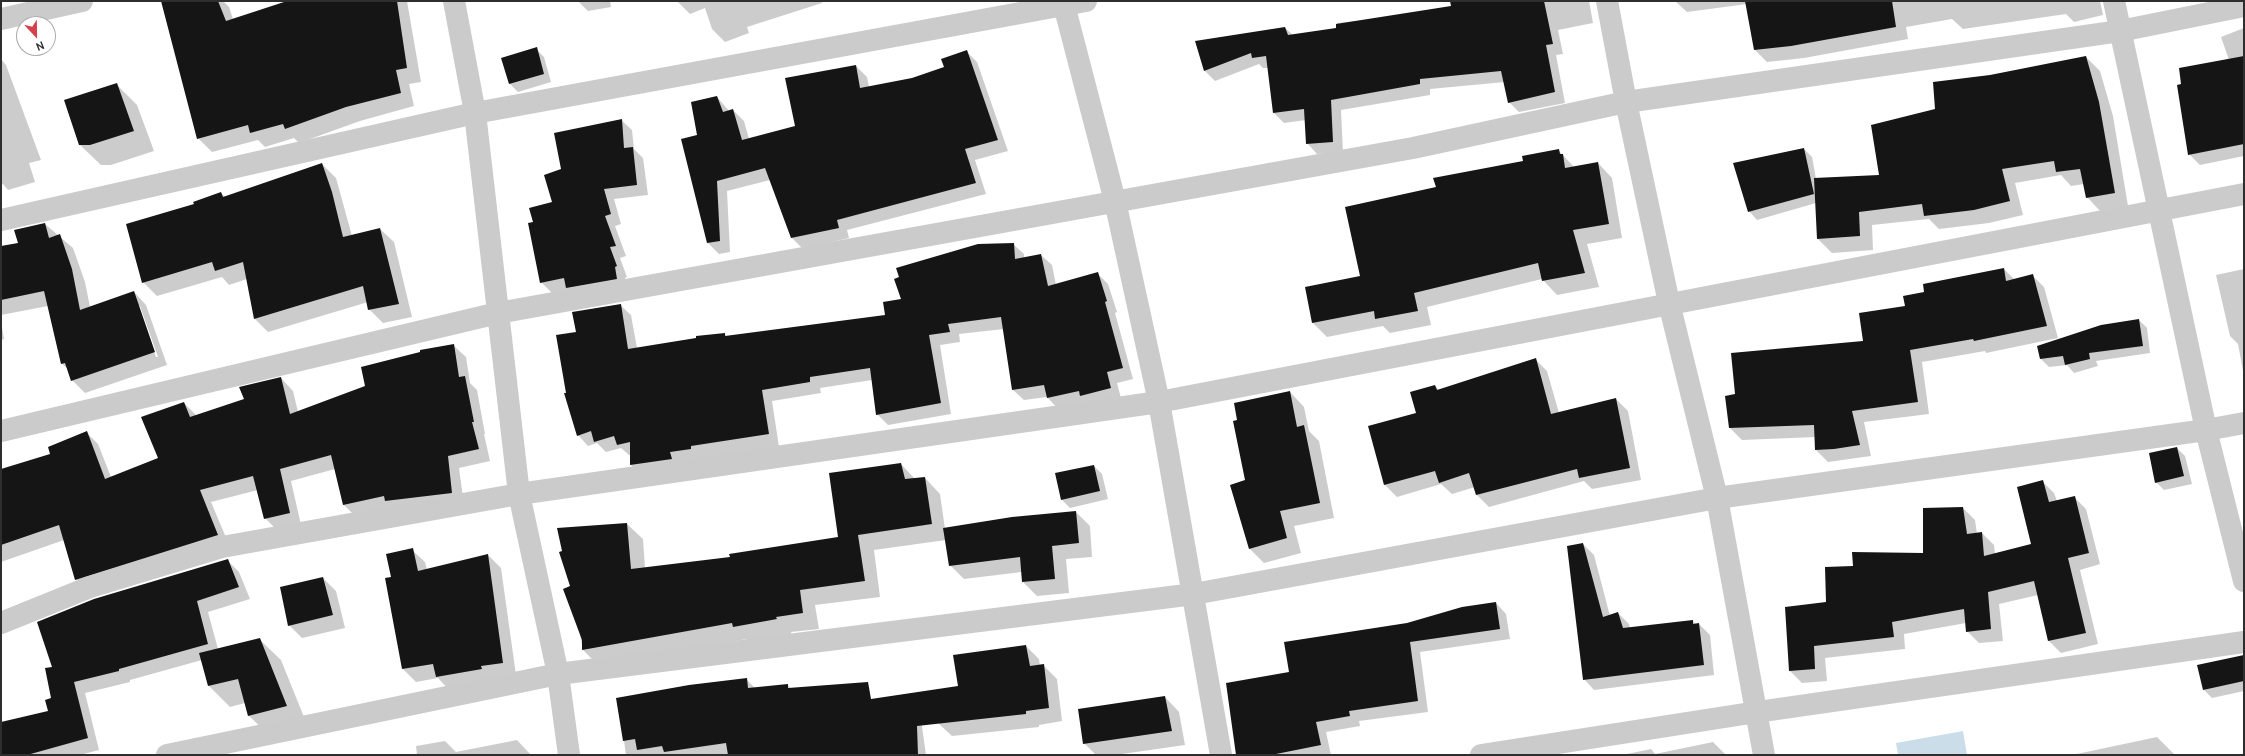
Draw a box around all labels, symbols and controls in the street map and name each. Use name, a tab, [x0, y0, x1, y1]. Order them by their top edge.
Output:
north arrow	[16, 16, 56, 56]
text: N	[34, 38, 46, 54]

